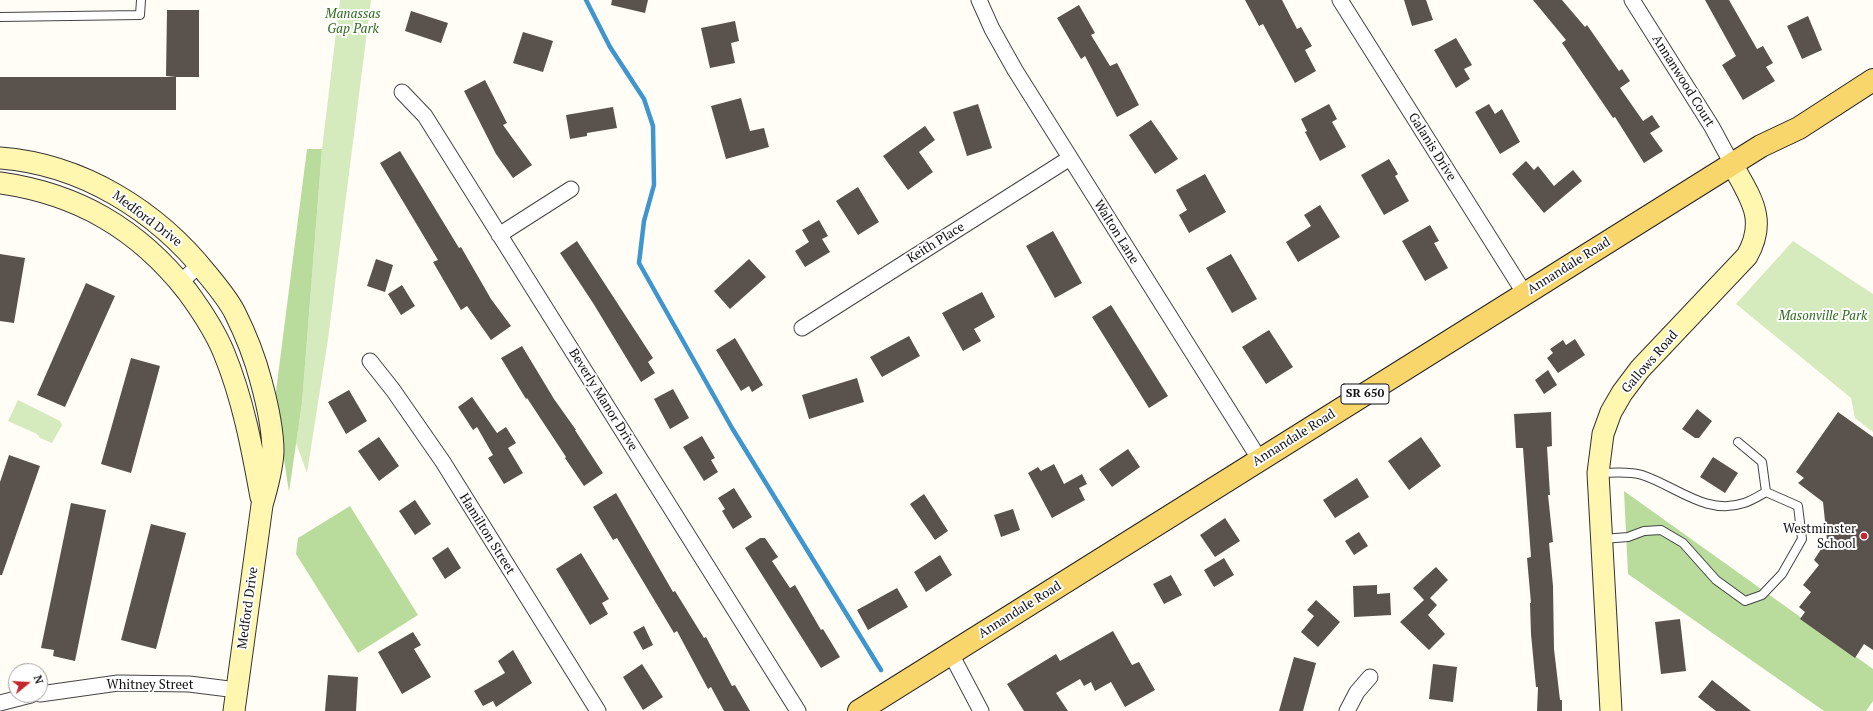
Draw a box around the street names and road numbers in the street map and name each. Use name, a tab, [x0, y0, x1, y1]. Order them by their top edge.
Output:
street label: Annanwood Court	[1649, 32, 1717, 130]
street label: Galanis Drive	[1405, 110, 1459, 184]
street label: Medford Drive	[109, 188, 185, 250]
street label: Walton Lane	[1090, 197, 1142, 267]
street label: Keith Place	[905, 219, 967, 267]
street label: Annandale Road	[1525, 234, 1613, 298]
street label: Gallows Road	[1619, 328, 1681, 396]
street label: Beverly Manor Drive	[565, 346, 641, 454]
road number: SR 650	[1341, 384, 1389, 404]
street label: Annandale Road	[1250, 406, 1338, 470]
street label: Hamilton Street	[456, 491, 518, 577]
street label: Medford Drive	[235, 566, 261, 650]
street label: Annandale Road	[976, 578, 1064, 642]
street label: Whitney Street	[107, 677, 193, 693]

